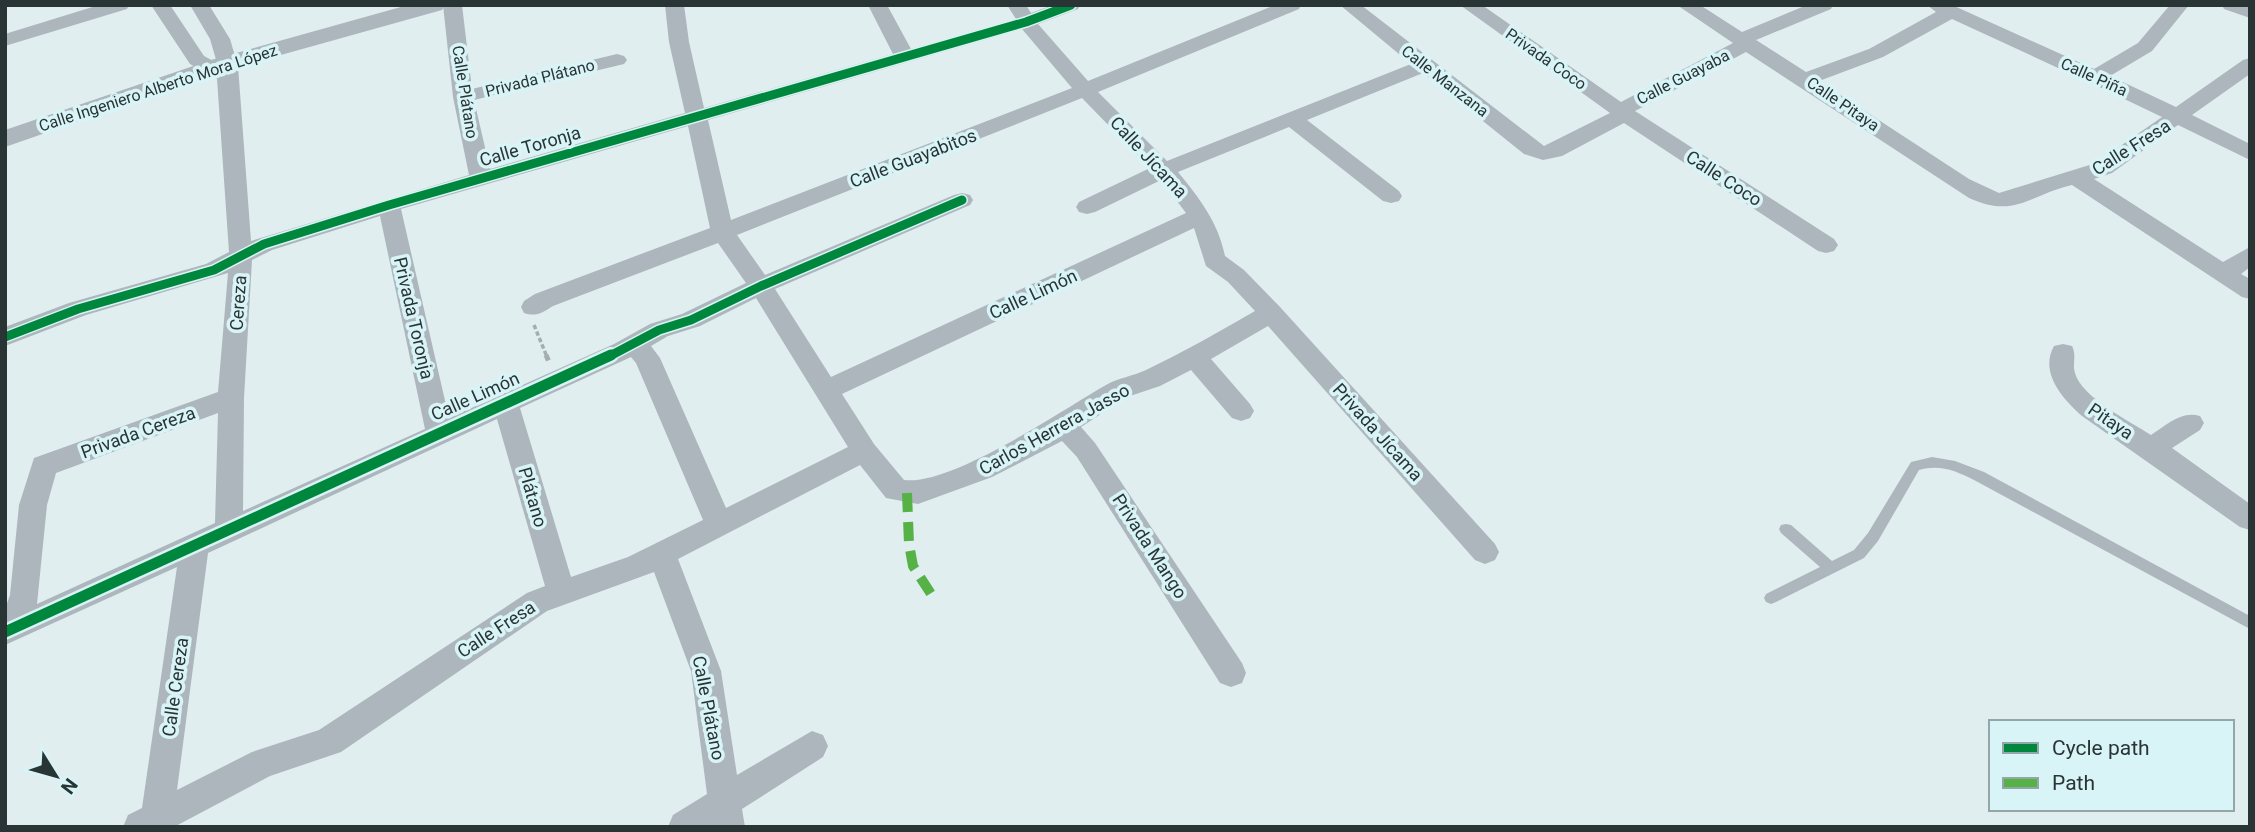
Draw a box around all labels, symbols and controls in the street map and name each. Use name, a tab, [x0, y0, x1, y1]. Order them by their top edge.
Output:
street label: Privada Coco	[1502, 24, 1590, 94]
street label: Calle Ingeniero Alberto Mora López	[36, 40, 280, 136]
street label: Calle Manzana	[1398, 41, 1492, 121]
street label: Calle Plátano	[448, 44, 482, 140]
street label: Calle Guayaba	[1633, 45, 1733, 109]
street label: Calle Piña	[2058, 54, 2130, 100]
street label: Privada Plátano	[483, 55, 597, 101]
street label: Calle Pitaya	[1803, 73, 1883, 135]
street label: Calle Jícama	[1106, 112, 1192, 202]
street label: Calle Fresa	[2088, 115, 2174, 179]
street label: Calle Toronja	[477, 122, 583, 170]
street label: Calle Guayabitos	[847, 124, 979, 192]
street label: Calle Coco	[1682, 146, 1766, 210]
street label: Privada Toronja	[390, 255, 438, 381]
street label: Calle Limón	[986, 265, 1080, 323]
street label: Cereza	[226, 275, 250, 331]
street label: Calle Limón	[428, 367, 522, 425]
street label: Carlos Herrera Jasso	[975, 379, 1133, 479]
street label: Privada Jícama	[1329, 379, 1427, 485]
street label: Pitaya	[2085, 398, 2137, 444]
street label: Privada Cereza	[78, 402, 198, 462]
street label: Plátano	[514, 465, 552, 529]
street label: Privada Mango	[1108, 490, 1192, 602]
street label: Calle Fresa	[453, 596, 539, 662]
street label: Calle Cereza	[158, 636, 192, 738]
street label: Calle Plátano	[689, 654, 729, 762]
legend	[1989, 720, 2234, 811]
text: Cycle path	[2052, 736, 2150, 760]
north arrow	[21, 741, 91, 811]
text: Path	[2052, 771, 2095, 795]
text: N	[56, 774, 82, 798]

